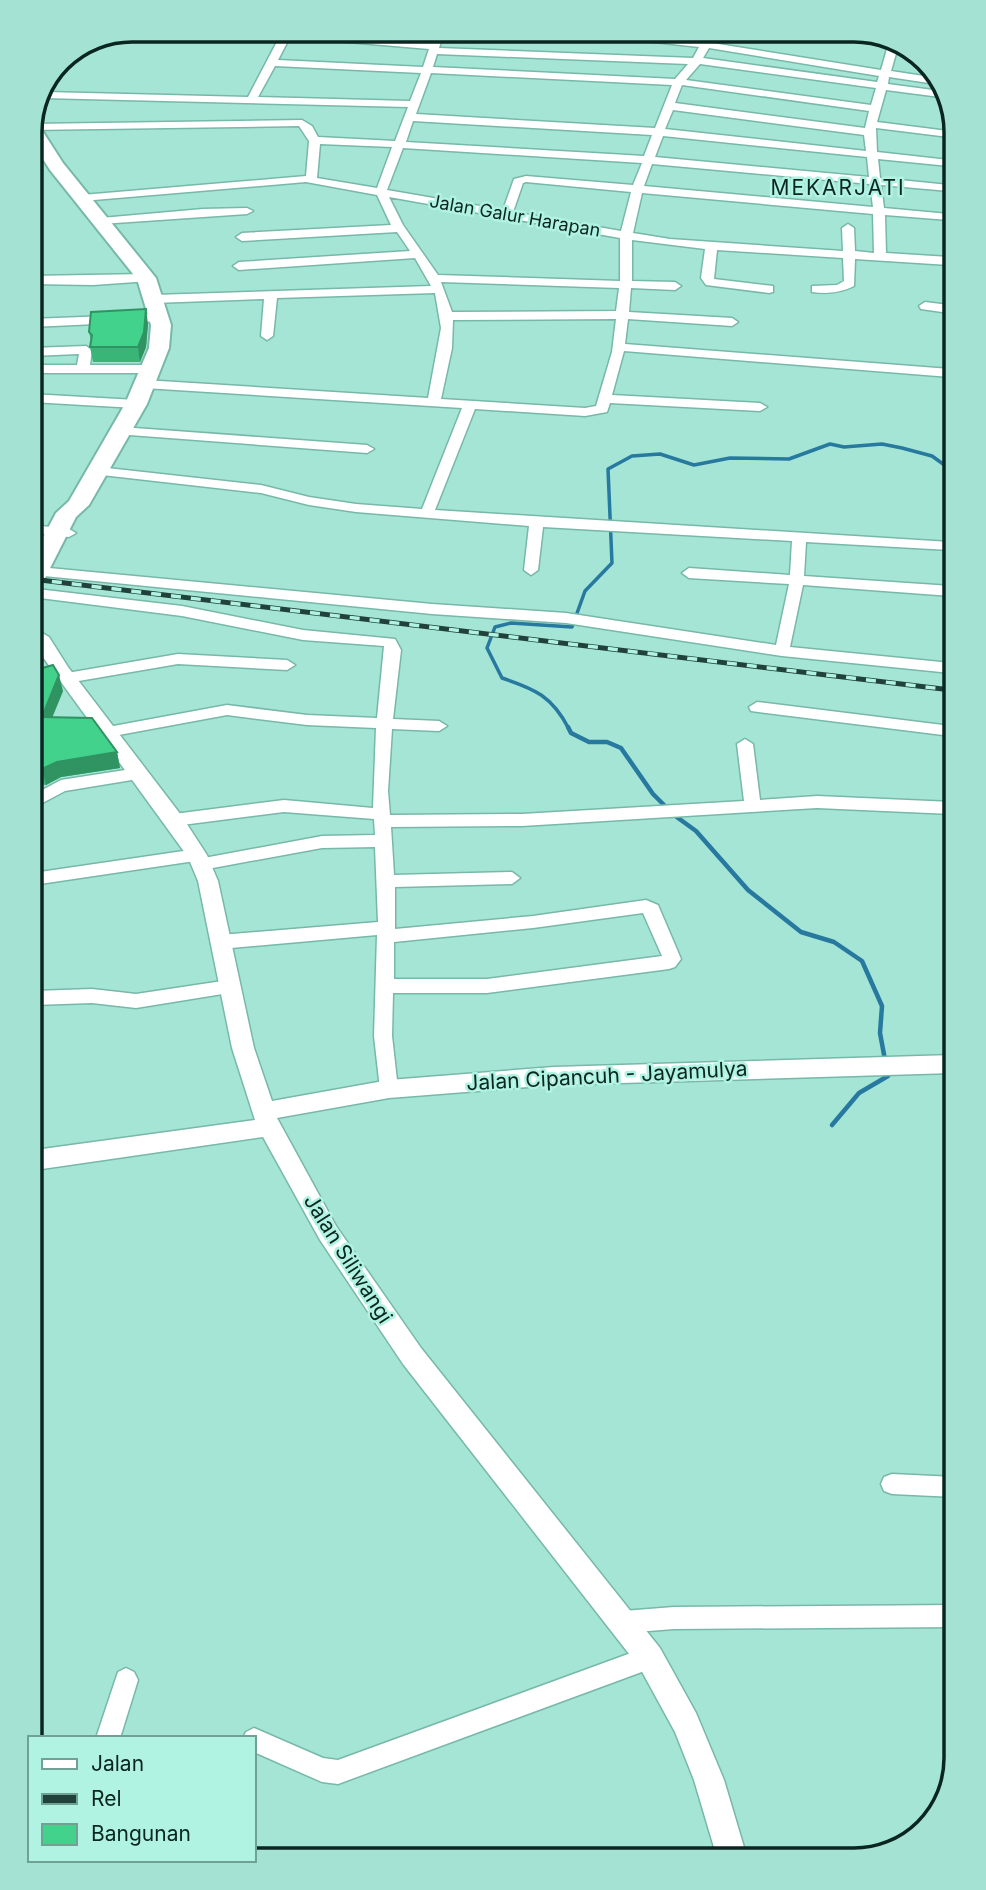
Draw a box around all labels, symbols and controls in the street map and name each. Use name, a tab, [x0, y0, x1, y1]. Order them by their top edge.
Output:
district label: MEKARJATI	[770, 175, 906, 200]
street label: Jalan Galur Harapan	[428, 190, 602, 241]
street label: Jalan Cipancuh - Jayamulya	[466, 1056, 748, 1095]
street label: Jalan Siliwangi	[299, 1190, 398, 1328]
legend	[28, 1736, 256, 1862]
text: Jalan	[91, 1751, 144, 1776]
text: Rel	[91, 1786, 122, 1811]
text: Bangunan	[91, 1821, 191, 1846]

